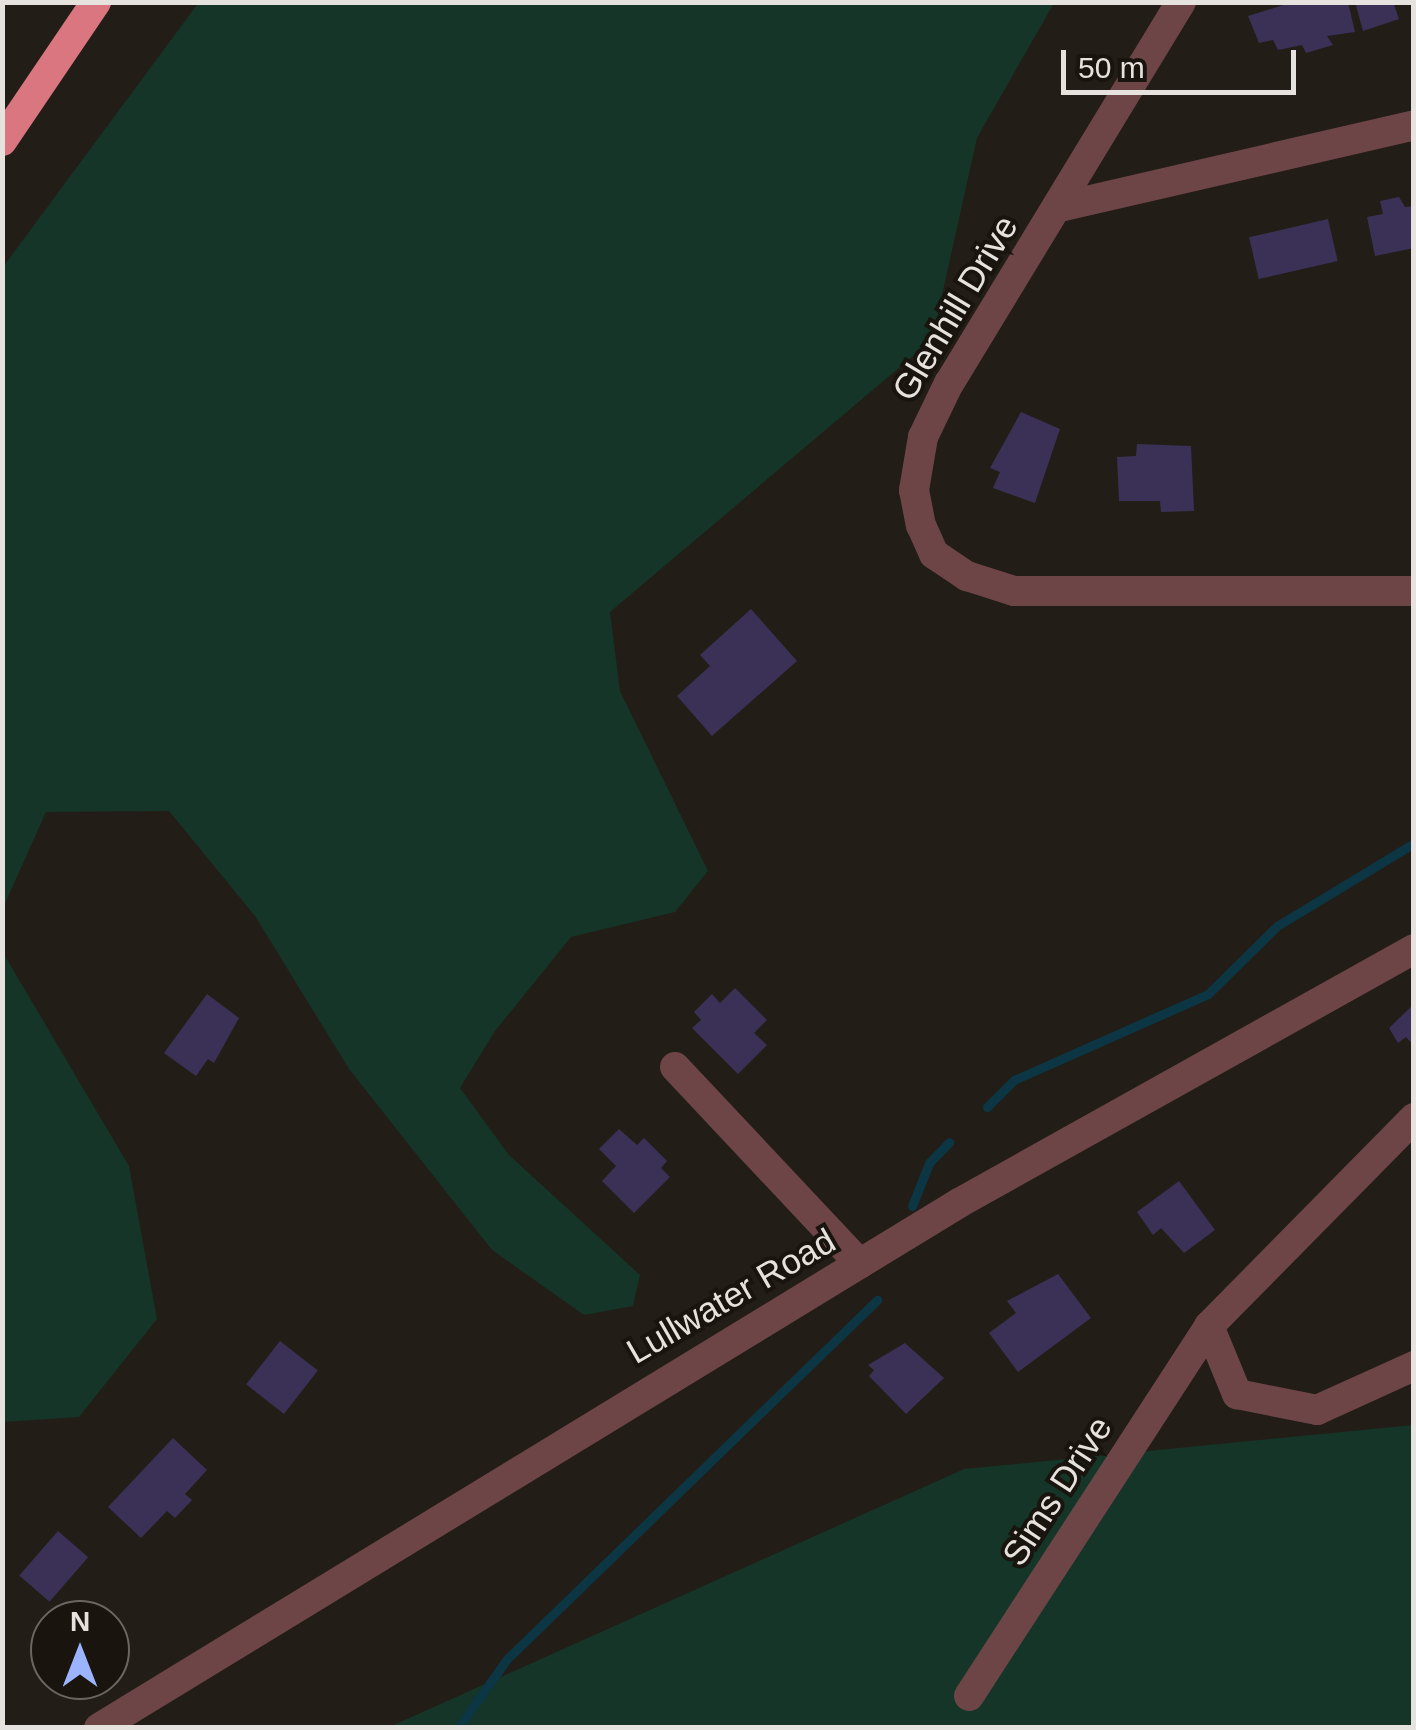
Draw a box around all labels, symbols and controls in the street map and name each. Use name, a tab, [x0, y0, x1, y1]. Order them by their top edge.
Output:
scale bar	[1066, 30, 1301, 92]
text: 50 m	[1078, 51, 1145, 84]
street label: Glenhill Drive	[883, 208, 1027, 408]
street label: Lullwater Road	[619, 1219, 843, 1373]
street label: Sims Drive	[993, 1409, 1121, 1573]
north arrow	[30, 1600, 130, 1700]
text: N	[70, 1606, 90, 1637]

